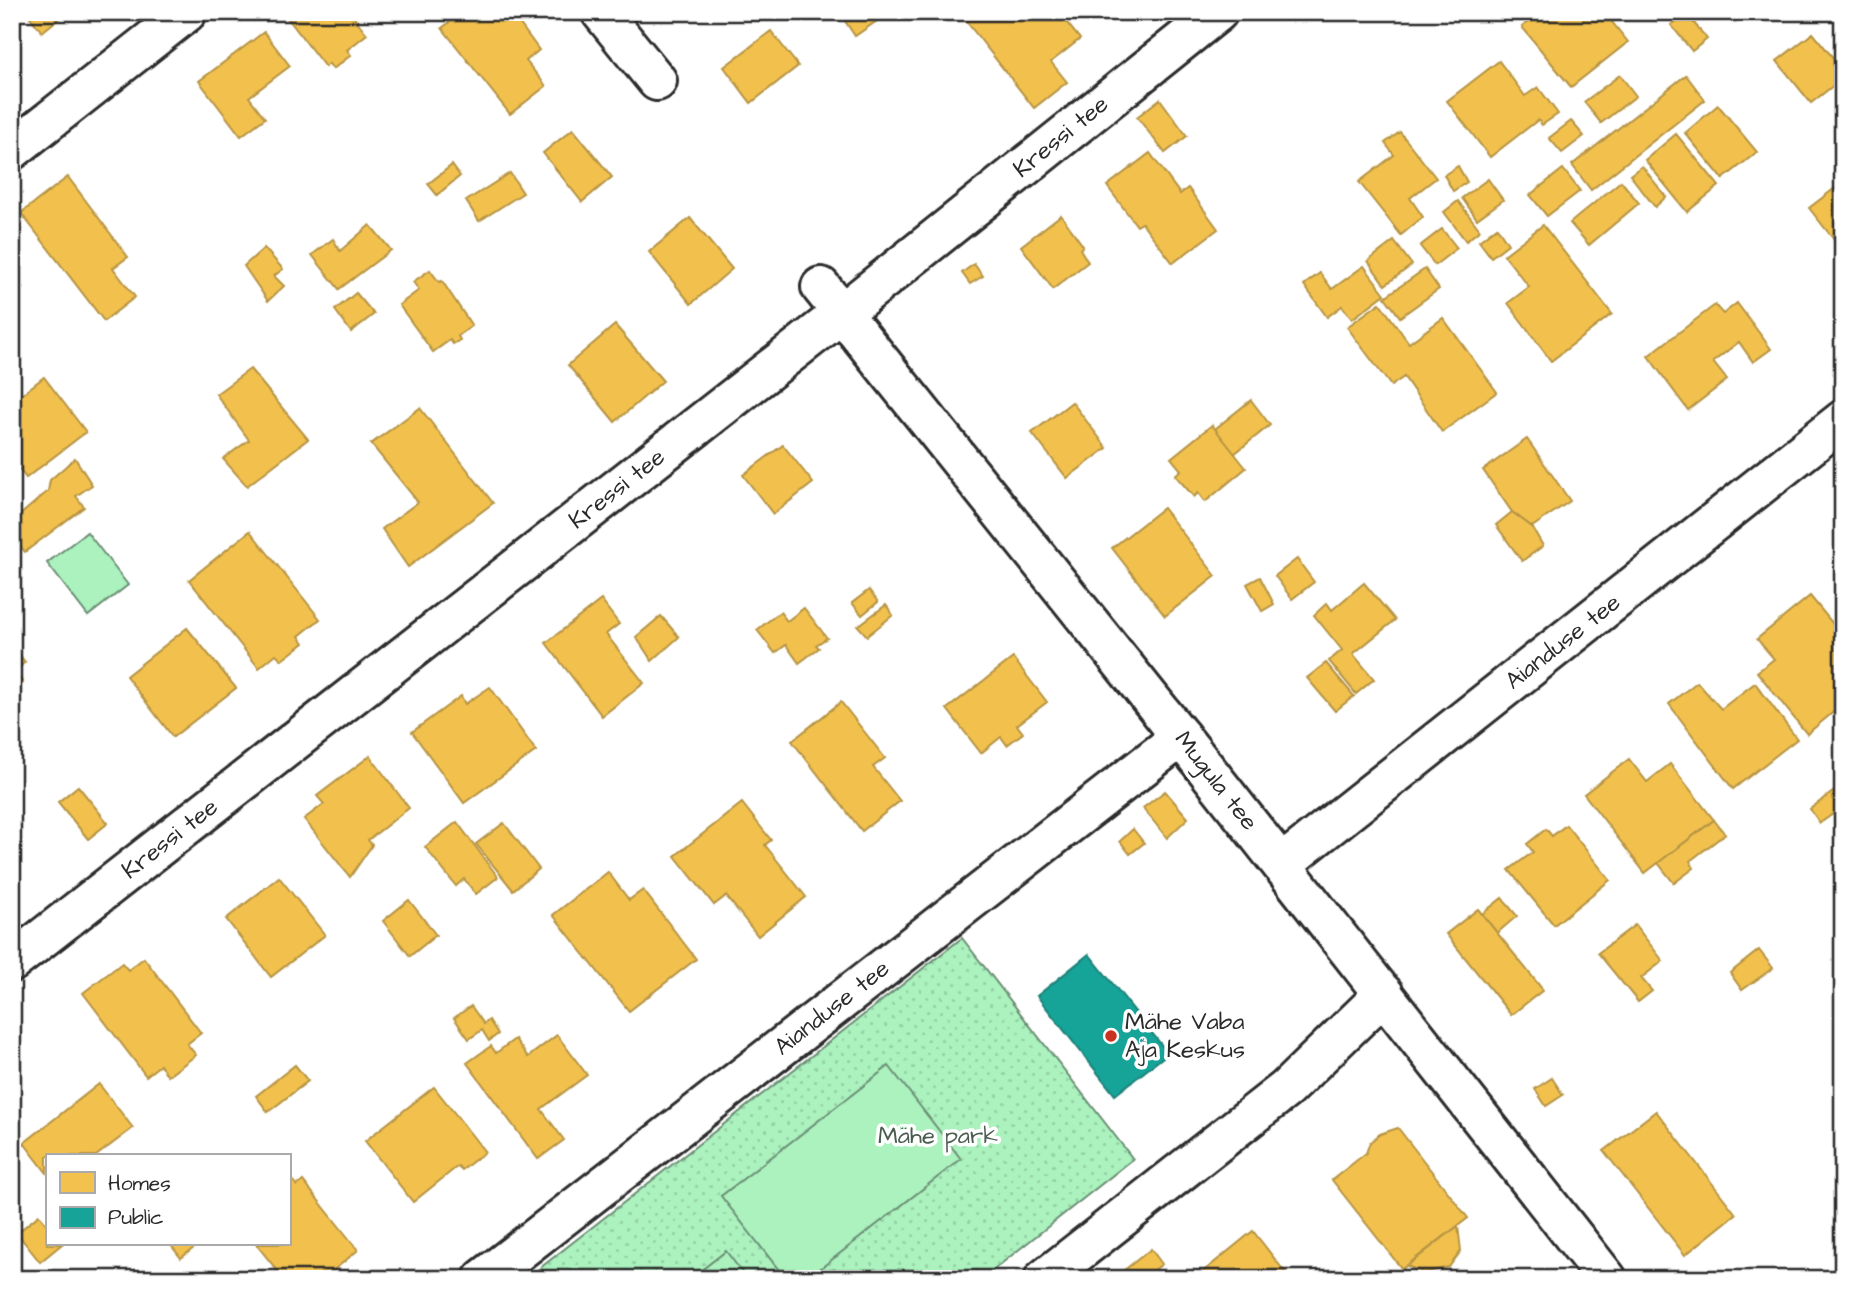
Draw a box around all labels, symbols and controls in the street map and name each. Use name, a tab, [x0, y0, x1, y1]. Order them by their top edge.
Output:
street label: Kressi tee	[1006, 88, 1116, 186]
street label: Kressi tee	[562, 441, 672, 537]
street label: Aianduse tee	[1498, 586, 1628, 698]
street label: Mugula tee	[1166, 724, 1266, 839]
street label: Kressi tee	[115, 791, 225, 887]
street label: Aianduse tee	[767, 952, 897, 1064]
place label: Mähe Vaba Aja Keskus	[1125, 1005, 1245, 1067]
marker: Mähe Vaba Aja Keskus	[1103, 1028, 1119, 1044]
park label: Mähe park	[878, 1119, 998, 1153]
legend	[46, 1154, 290, 1246]
text: Homes	[108, 1169, 171, 1198]
text: Public	[108, 1203, 164, 1232]

